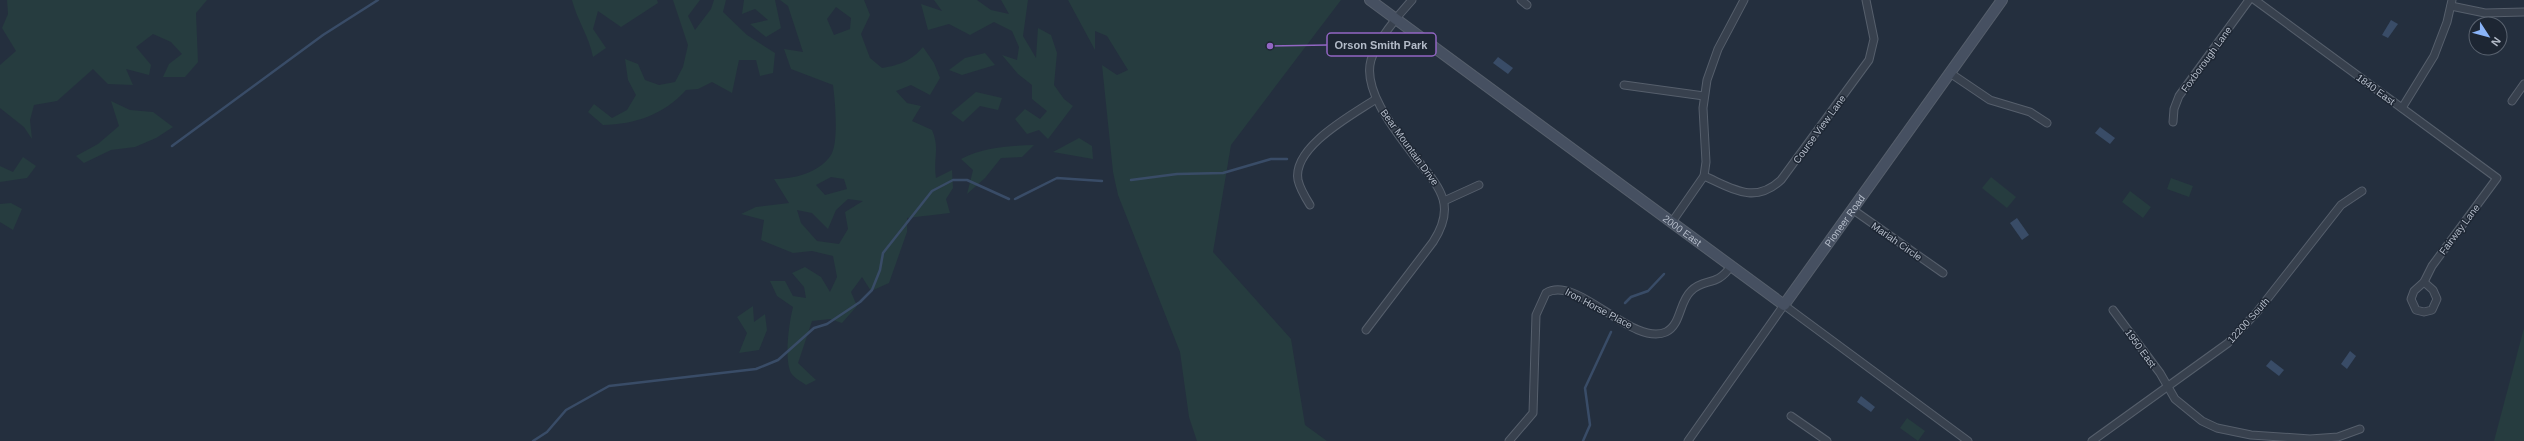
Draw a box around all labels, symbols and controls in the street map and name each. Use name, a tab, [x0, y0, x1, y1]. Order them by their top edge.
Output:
north arrow	[2468, 16, 2508, 56]
street label: Foxborough Lane	[2179, 24, 2234, 94]
callout: Orson Smith Park	[1327, 33, 1436, 56]
text: N	[2489, 35, 2503, 49]
text: Orson Smith Park	[1335, 39, 1428, 51]
street label: 1840 East	[2354, 72, 2397, 107]
street label: Course View Lane	[1791, 93, 1848, 166]
street label: Bear Mountain Drive	[1378, 107, 1441, 188]
street label: Pioneer Road	[1822, 193, 1867, 249]
street label: Fairway Lane	[2437, 202, 2482, 257]
street label: 2000 East	[1661, 213, 1704, 248]
street label: Mariah Circle	[1869, 220, 1924, 263]
street label: Iron Horse Place	[1563, 286, 1635, 331]
street label: 12200 South	[2225, 296, 2271, 345]
street label: 1950 East	[2123, 327, 2158, 370]

